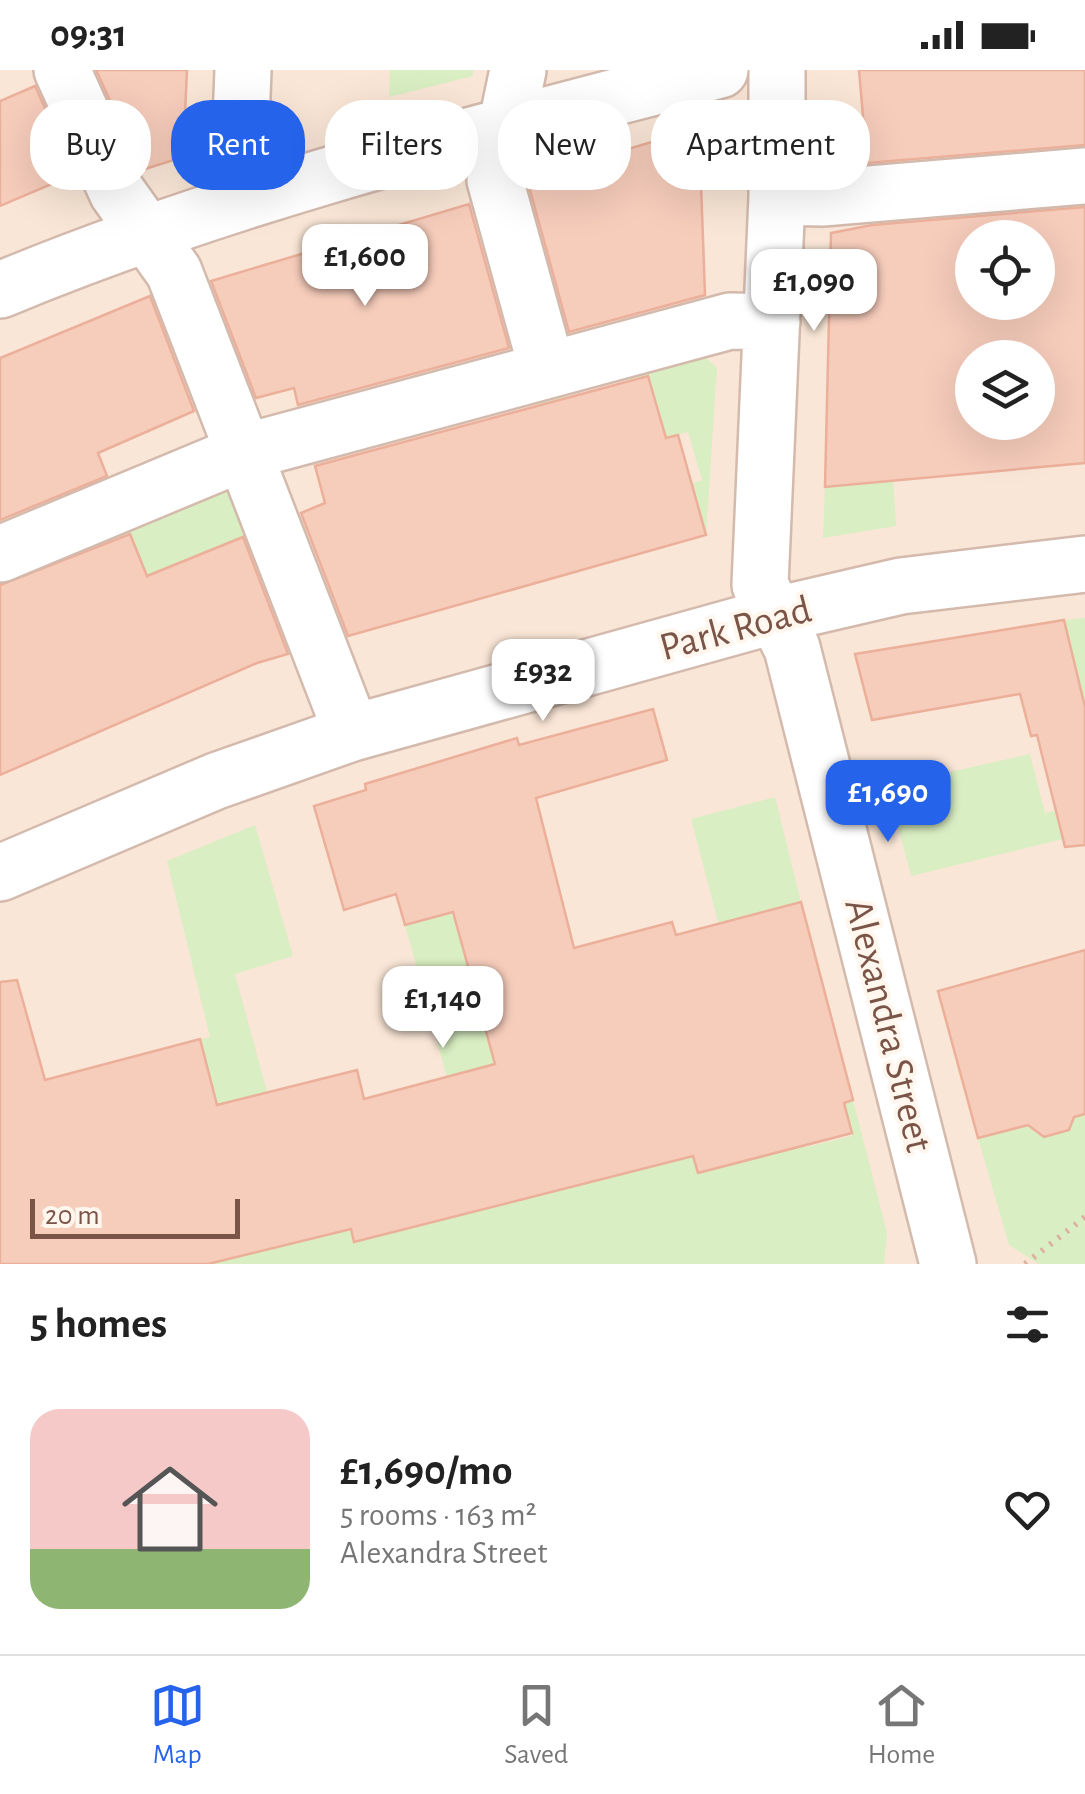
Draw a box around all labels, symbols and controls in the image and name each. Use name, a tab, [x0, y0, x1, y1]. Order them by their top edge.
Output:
text: 09:31	[50, 16, 127, 54]
chip: Buy	[30, 100, 151, 190]
chip: Rent	[171, 100, 305, 190]
chip: Filters	[325, 100, 478, 190]
chip: New	[498, 100, 631, 190]
chip: Apartment	[651, 100, 870, 190]
map controls	[955, 220, 1055, 440]
button: locate	[955, 220, 1055, 320]
pin: £1,600	[284, 224, 446, 309]
text: £1,600	[324, 240, 406, 272]
pin: £1,090	[733, 249, 895, 334]
text: £1,090	[773, 265, 855, 297]
button: layers	[955, 340, 1055, 440]
street label: Park Road	[655, 590, 816, 668]
pin: £932	[484, 639, 602, 724]
text: £932	[514, 655, 572, 687]
pin: £1,690	[807, 760, 969, 845]
text: £1,690	[848, 776, 928, 808]
street label: Alexandra Street	[837, 895, 939, 1156]
pin: £1,140	[362, 966, 524, 1051]
text: £1,140	[404, 982, 482, 1014]
scale bar	[30, 1194, 240, 1238]
text: 20 m	[45, 1202, 100, 1230]
icon: filters	[1000, 1297, 1055, 1352]
text: 5 homes	[30, 1303, 167, 1345]
icon: home	[110, 1449, 230, 1569]
text: £1,690/mo	[340, 1450, 513, 1492]
icon: heart	[1000, 1482, 1055, 1537]
text: 5 rooms · 163 m²	[340, 1499, 537, 1531]
text: Alexandra Street	[340, 1537, 547, 1569]
tab: Map	[150, 1678, 205, 1772]
tab: Saved	[504, 1678, 568, 1772]
tab: Home	[868, 1678, 935, 1772]

